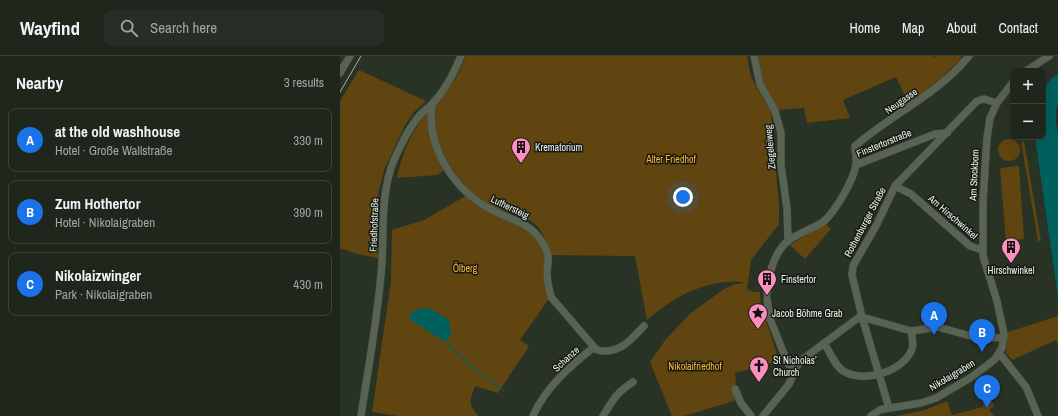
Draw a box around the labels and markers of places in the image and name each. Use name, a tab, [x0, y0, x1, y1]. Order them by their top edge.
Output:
building icon: Krematorium	[510, 136, 532, 164]
place label: Krematorium	[535, 141, 583, 154]
building icon: Hirschwinkel	[1000, 236, 1022, 264]
place label: Hirschwinkel	[988, 264, 1035, 277]
building icon: Finstertor	[756, 268, 778, 296]
place label: Finstertor	[781, 273, 816, 286]
place icon: Jacob Böhme Grab	[747, 302, 769, 330]
pin: A	[921, 302, 947, 335]
place label: Jacob Böhme Grab	[772, 307, 843, 320]
pin: B	[969, 319, 995, 352]
place label: St Nicholas’ Church	[773, 354, 817, 379]
church icon: St Nicholas’ Church	[748, 355, 770, 383]
pin: C	[974, 375, 1000, 408]

